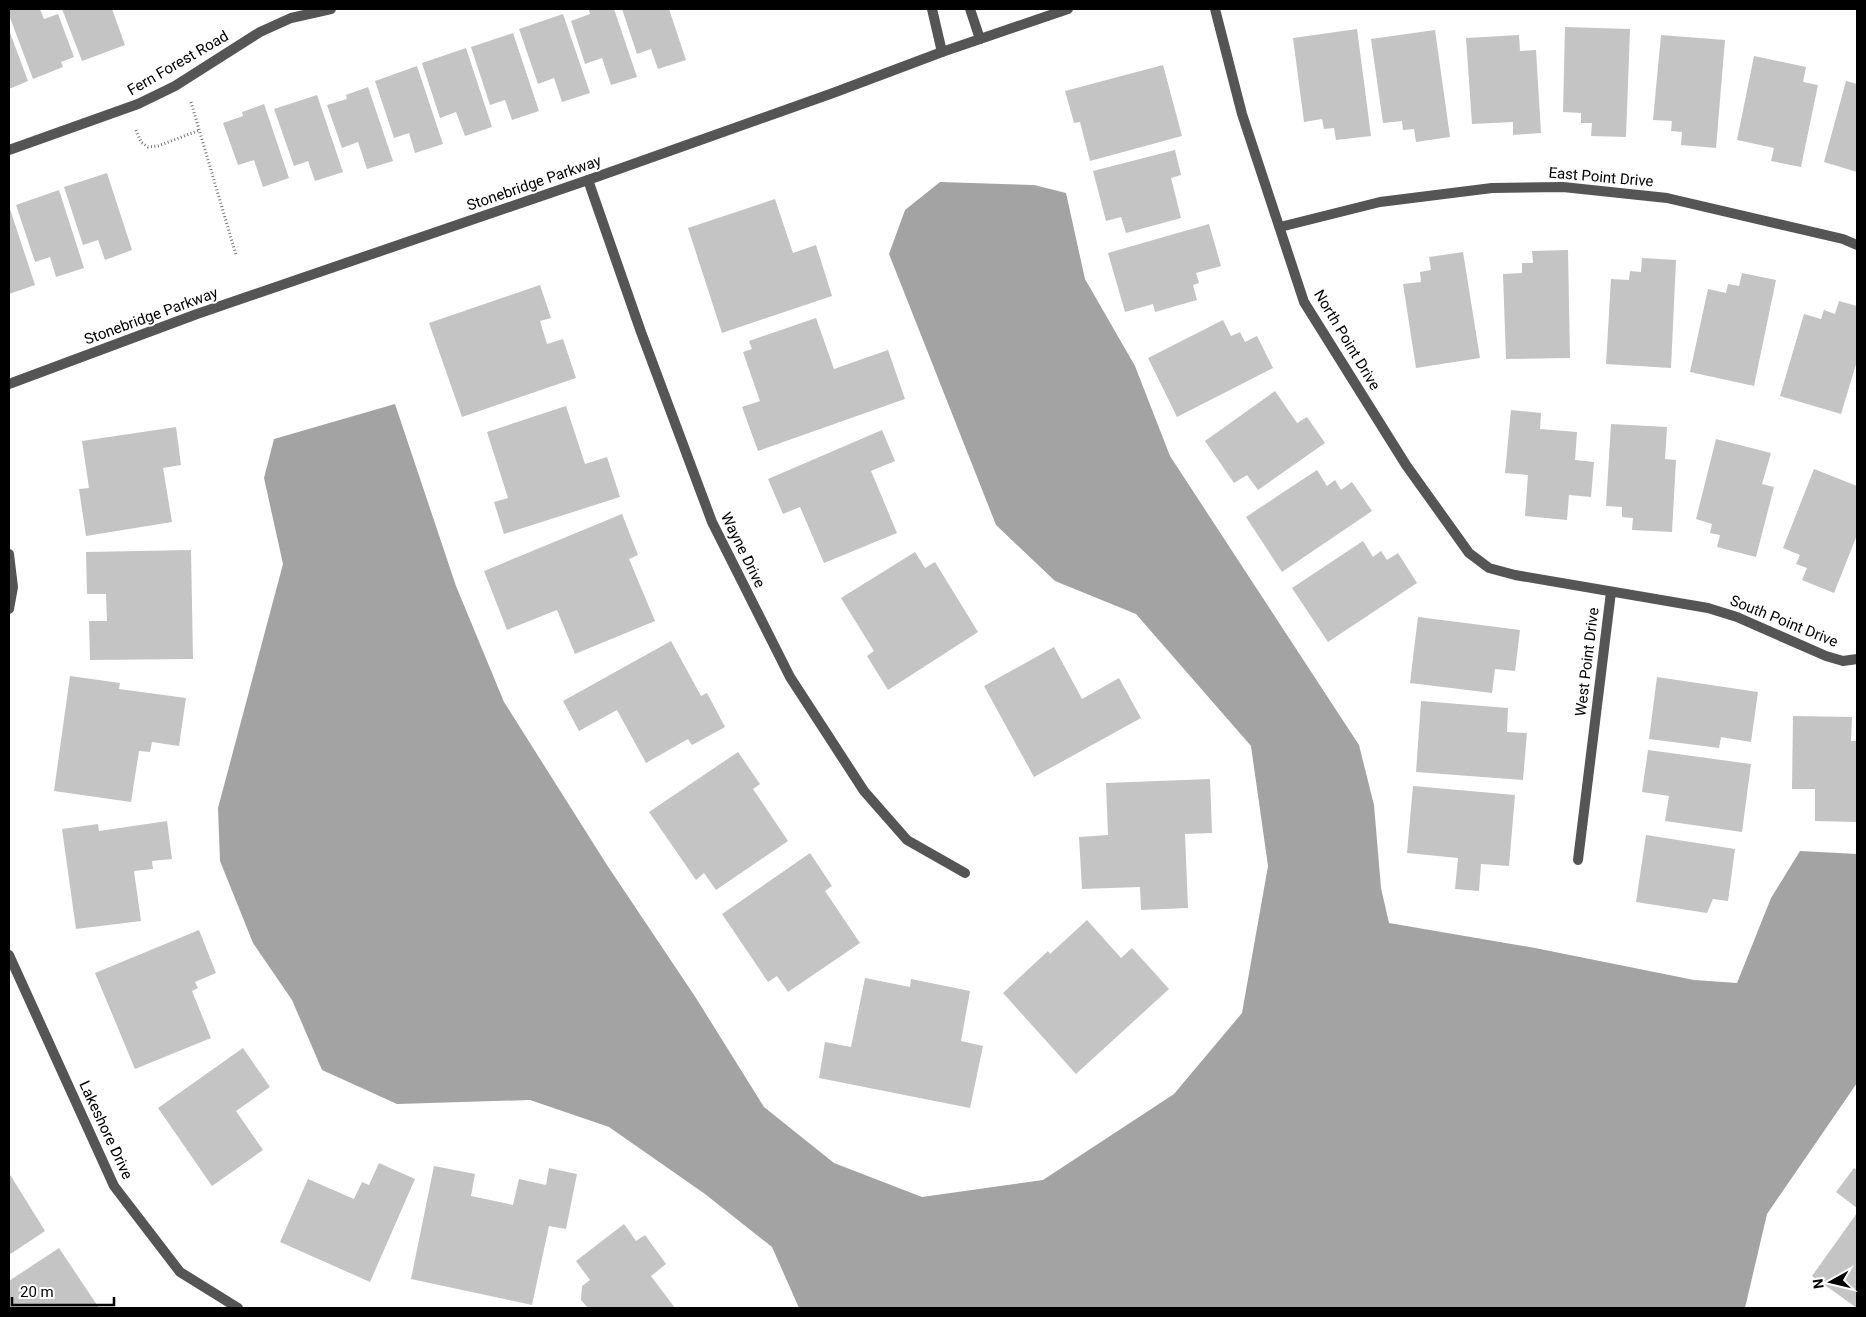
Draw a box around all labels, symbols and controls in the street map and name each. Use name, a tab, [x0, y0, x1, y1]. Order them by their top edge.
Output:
street label: Fern Forest Road	[124, 27, 232, 99]
street label: Stonebridge Parkway	[464, 152, 604, 214]
street label: East Point Drive	[1548, 163, 1654, 191]
street label: Stonebridge Parkway	[82, 283, 220, 349]
street label: North Point Drive	[1310, 287, 1384, 393]
street label: Wayne Drive	[717, 509, 769, 591]
street label: South Point Drive	[1727, 591, 1841, 651]
street label: West Point Drive	[1571, 606, 1603, 717]
street label: Lakeshore Drive	[75, 1078, 137, 1182]
north arrow	[1806, 1257, 1856, 1307]
scale bar	[12, 1274, 115, 1306]
text: N	[1810, 1278, 1827, 1290]
text: 20 m	[20, 1283, 54, 1301]

